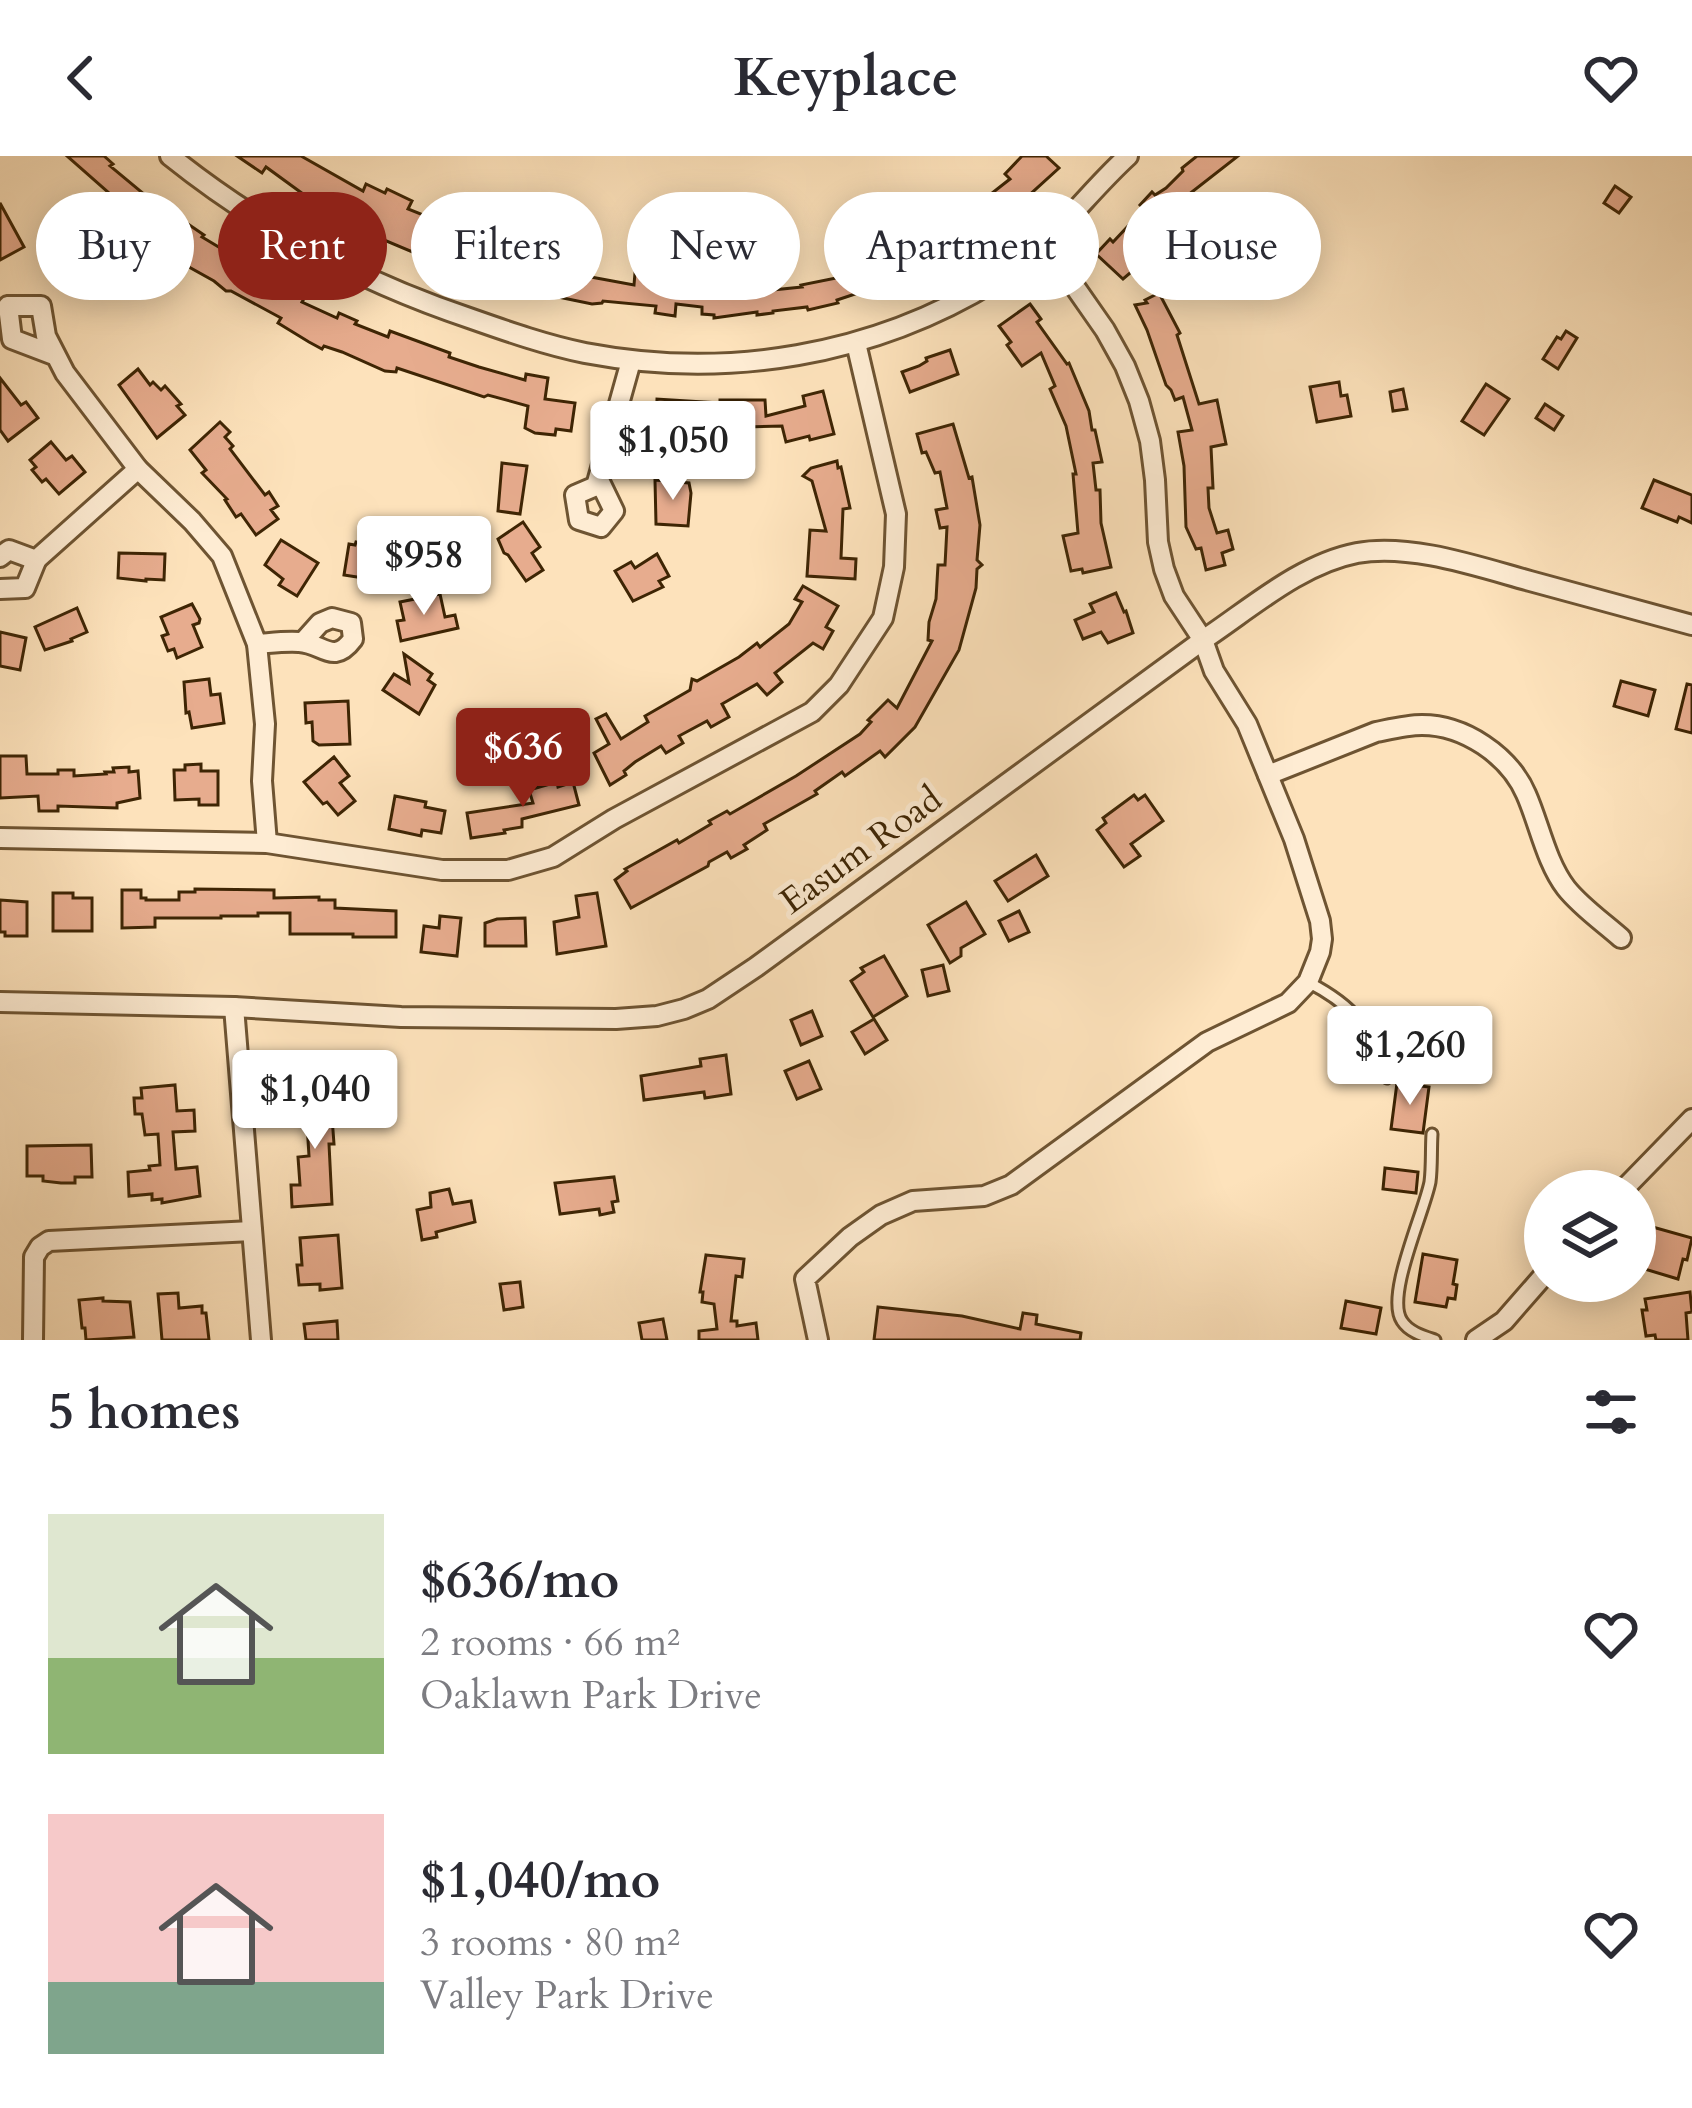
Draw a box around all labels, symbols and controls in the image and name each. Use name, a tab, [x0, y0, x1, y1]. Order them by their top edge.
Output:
text: Keyplace	[734, 42, 958, 115]
icon: back	[48, 45, 114, 111]
icon: heart	[1578, 45, 1644, 111]
chip: Buy	[36, 192, 194, 300]
chip: Rent	[218, 192, 387, 300]
chip: Filters	[411, 192, 603, 300]
chip: New	[627, 192, 800, 300]
chip: Apartment	[824, 192, 1099, 300]
chip: House	[1123, 192, 1321, 300]
pin: $1,050	[575, 401, 771, 503]
text: $1,050	[617, 413, 729, 466]
pin: $958	[353, 516, 495, 618]
text: $958	[384, 528, 464, 581]
pin: $636	[452, 708, 594, 810]
text: $636	[483, 720, 563, 773]
street label: Easum Road	[770, 775, 952, 926]
pin: $1,260	[1312, 1006, 1508, 1108]
text: $1,260	[1354, 1018, 1466, 1071]
pin: $1,040	[217, 1050, 413, 1152]
text: $1,040	[259, 1062, 371, 1115]
map controls	[1524, 1170, 1656, 1302]
button: layers	[1524, 1170, 1656, 1302]
text: 5 homes	[48, 1377, 240, 1447]
icon: filters	[1578, 1379, 1644, 1445]
text: $636/mo	[420, 1546, 619, 1616]
icon: home	[144, 1562, 288, 1706]
icon: heart	[1578, 1601, 1644, 1667]
text: 2 rooms · 66 m²	[420, 1616, 680, 1669]
text: Oaklawn Park Drive	[420, 1669, 762, 1722]
text: $1,040/mo	[420, 1846, 660, 1916]
icon: home	[144, 1862, 288, 2006]
icon: heart	[1578, 1901, 1644, 1967]
text: 3 rooms · 80 m²	[420, 1916, 680, 1969]
text: Valley Park Drive	[420, 1969, 714, 2022]

